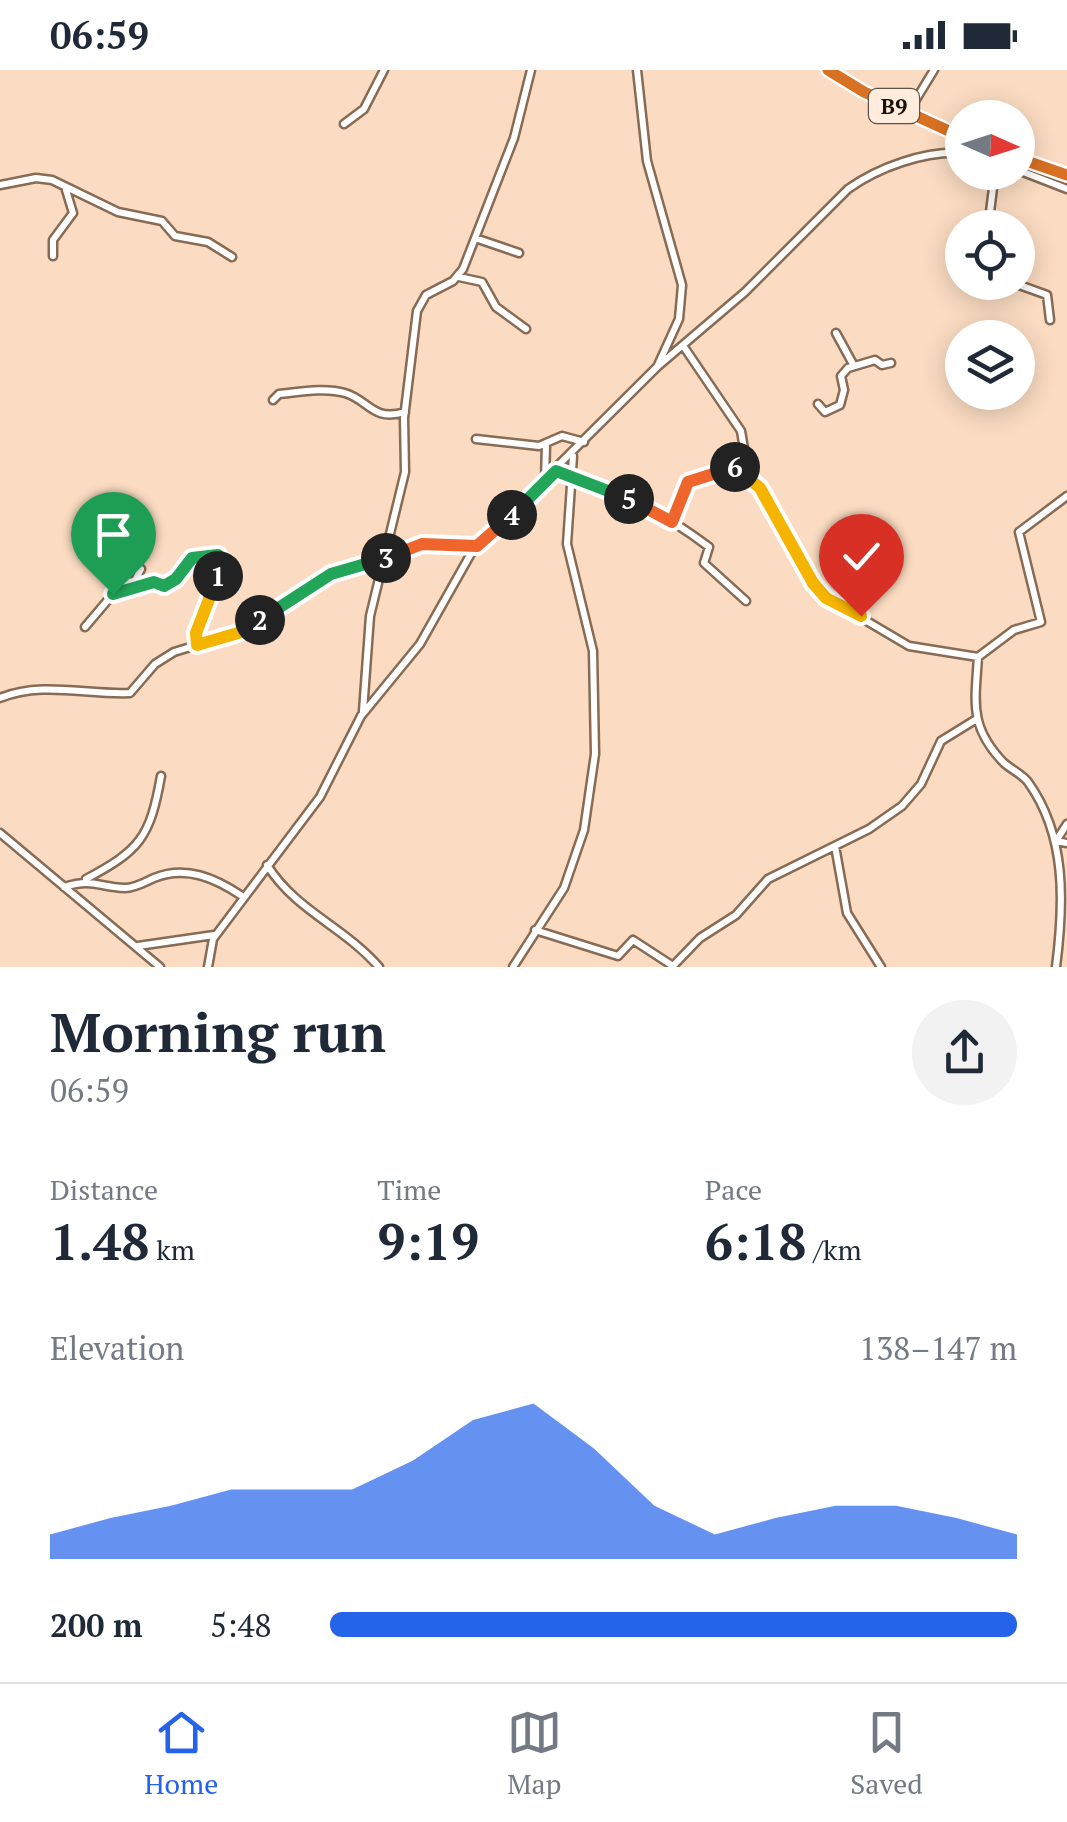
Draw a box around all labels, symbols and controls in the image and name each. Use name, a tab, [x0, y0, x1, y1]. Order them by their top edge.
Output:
text: 06:59	[50, 10, 149, 60]
road number: B9	[869, 89, 919, 123]
north arrow	[945, 100, 1035, 190]
map controls	[945, 100, 1035, 410]
button: locate	[945, 210, 1035, 300]
button: layers	[945, 320, 1035, 410]
pin: 6	[710, 442, 760, 492]
text: 6	[727, 448, 743, 485]
pin: 5	[604, 474, 654, 524]
text: 5	[621, 480, 637, 517]
pin: 4	[487, 490, 537, 540]
pin	[71, 492, 156, 595]
text: 4	[504, 496, 520, 533]
icon: arrive	[86, 507, 141, 562]
pin	[819, 514, 904, 617]
icon: check	[834, 529, 889, 584]
pin: 3	[361, 533, 411, 583]
text: 3	[378, 539, 394, 576]
pin: 1	[193, 551, 243, 601]
text: 1	[210, 557, 226, 594]
pin: 2	[235, 595, 285, 645]
text: 2	[252, 601, 268, 638]
text: Morning run	[50, 995, 386, 1068]
button: share	[912, 1000, 1017, 1105]
text: 06:59	[50, 1069, 129, 1111]
text: Distance	[50, 1171, 158, 1208]
text: Time	[377, 1171, 441, 1208]
text: Pace	[705, 1171, 762, 1208]
text: 1.48	[50, 1208, 150, 1274]
text: 9:19	[377, 1208, 479, 1274]
text: 6:18	[705, 1208, 807, 1274]
text: km	[150, 1231, 195, 1268]
text: /km	[807, 1231, 862, 1268]
text: Elevation	[50, 1327, 184, 1369]
text: 138–147 m	[859, 1327, 1017, 1369]
text: 200 m	[50, 1604, 142, 1646]
text: 5:48	[210, 1604, 272, 1646]
tab: Home	[144, 1705, 218, 1802]
tab: Map	[507, 1705, 562, 1802]
tab: Saved	[850, 1705, 923, 1802]

